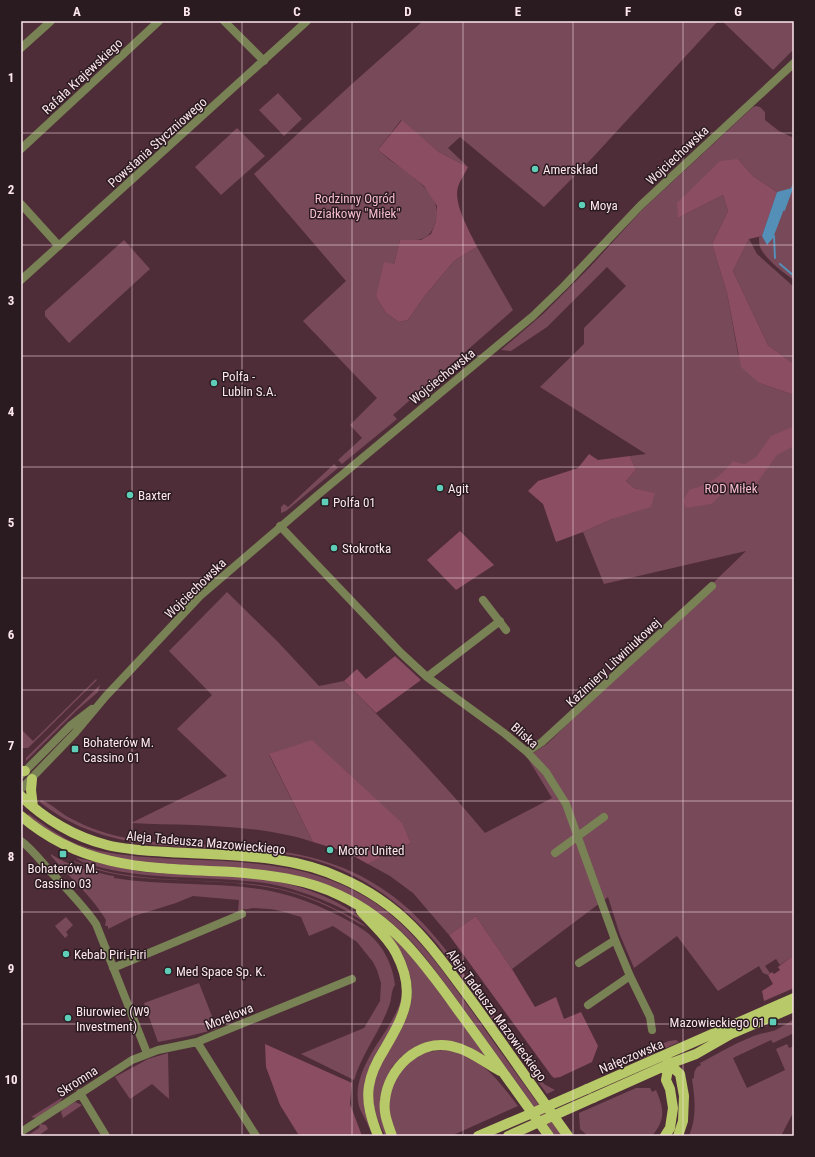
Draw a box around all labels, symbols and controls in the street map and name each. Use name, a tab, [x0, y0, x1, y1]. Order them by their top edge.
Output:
text: A	[73, 4, 81, 19]
text: B	[183, 4, 191, 19]
text: C	[293, 4, 301, 19]
text: D	[404, 4, 412, 19]
text: E	[515, 4, 522, 19]
text: F	[625, 4, 631, 19]
text: G	[734, 4, 742, 19]
street label: Rafała Krajewskiego	[39, 35, 126, 117]
text: 1	[8, 70, 14, 85]
street label: Powstania Styczniowego	[105, 94, 210, 191]
street label: Wojciechowska	[643, 123, 712, 188]
place label: Amerskład	[543, 162, 598, 177]
marker: Amerskład	[530, 164, 540, 174]
text: 2	[8, 182, 15, 197]
park label: Rodzinny Ogród Działkowy "Miłek"	[309, 191, 401, 221]
place label: Moya	[590, 198, 618, 213]
marker: Moya	[577, 200, 587, 210]
text: 3	[8, 293, 14, 308]
street label: Wojciechowska	[407, 346, 478, 407]
place label: Polfa - Lublin S.A.	[222, 369, 277, 399]
marker: Polfa - Lublin S.A.	[209, 378, 219, 388]
text: 4	[8, 404, 15, 419]
place label: Agit	[448, 481, 469, 496]
park label: ROD Miłek	[704, 481, 758, 496]
marker: Agit	[435, 483, 445, 493]
place label: Baxter	[138, 488, 171, 503]
marker: Baxter	[125, 490, 135, 500]
place label: Polfa 01	[333, 495, 376, 510]
marker: Polfa 01	[320, 497, 330, 507]
text: 5	[8, 515, 15, 530]
place label: Stokrotka	[342, 541, 391, 556]
marker: Stokrotka	[329, 543, 339, 553]
street label: Wojciechowska	[162, 555, 229, 621]
street label: Kazimiery Litwiniukowej	[563, 615, 664, 710]
text: 6	[8, 627, 15, 642]
street label: Bliska	[508, 720, 541, 751]
place label: Bohaterów M. Cassino 01	[83, 735, 154, 765]
text: 7	[8, 738, 15, 753]
marker: Bohaterów M. Cassino 01	[70, 744, 80, 754]
street label: Aleja Tadeusza Mazowieckiego	[126, 828, 286, 857]
place label: Motor United	[338, 843, 405, 858]
marker: Motor United	[325, 845, 335, 855]
text: 8	[8, 849, 14, 864]
marker: Bohaterów M. Cassino 03	[58, 849, 68, 859]
place label: Bohaterów M. Cassino 03	[27, 861, 99, 891]
street label: Aleja Tadeusza Mazowieckiego	[444, 946, 550, 1084]
place label: Kebab Piri-Piri	[74, 947, 147, 962]
marker: Kebab Piri-Piri	[61, 949, 71, 959]
text: 9	[8, 961, 14, 976]
place label: Med Space Sp. K.	[176, 964, 266, 979]
marker: Med Space Sp. K.	[163, 966, 173, 976]
street label: Morelowa	[203, 1000, 255, 1033]
place label: Biurowiec (W9 Investment)	[76, 1004, 150, 1034]
marker: Biurowiec (W9 Investment)	[63, 1013, 73, 1023]
place label: Mazowieckiego 01	[670, 1015, 765, 1030]
marker: Mazowieckiego 01	[768, 1017, 778, 1027]
street label: Nałęczowska	[597, 1036, 666, 1077]
street label: Skromna	[54, 1063, 100, 1100]
text: 10	[4, 1072, 18, 1087]

